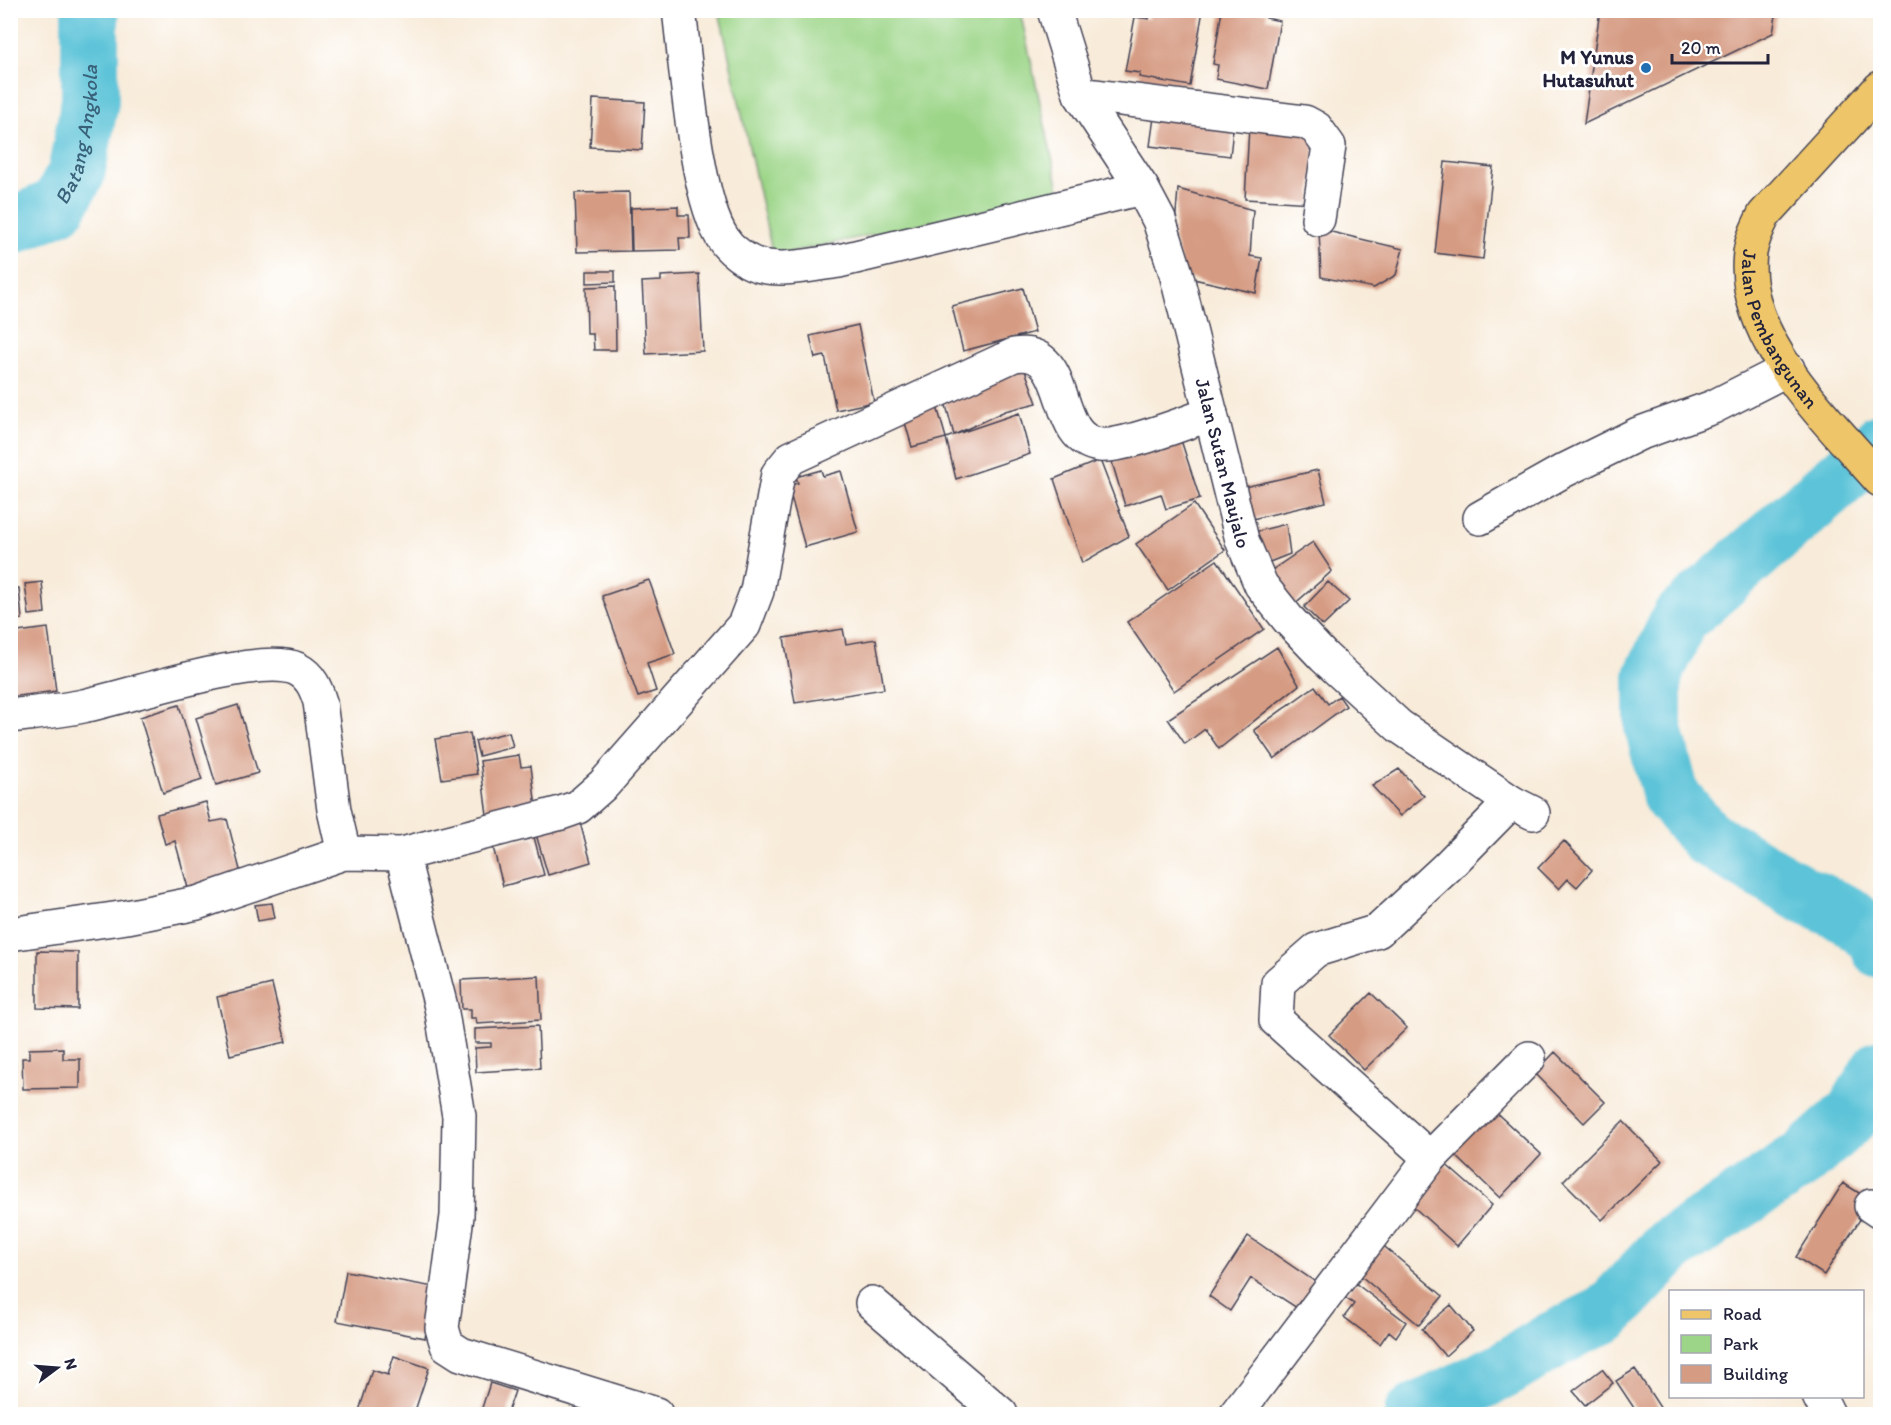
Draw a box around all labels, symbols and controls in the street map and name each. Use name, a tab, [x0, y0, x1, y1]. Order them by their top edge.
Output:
scale bar	[1672, 27, 1768, 65]
text: 20 m	[1681, 37, 1721, 59]
place label: M Yunus Hutasuhut	[1543, 45, 1634, 92]
marker: M Yunus Hutasuhut	[1639, 61, 1653, 75]
water label: Batang Angkola	[49, 64, 102, 208]
street label: Jalan Pembangunan	[1737, 248, 1824, 413]
street label: Jalan Sutan Maujalo	[1190, 375, 1256, 552]
legend	[1669, 1290, 1864, 1398]
text: Road	[1723, 1303, 1762, 1325]
text: Park	[1723, 1333, 1758, 1355]
north arrow	[27, 1338, 87, 1398]
text: N	[60, 1356, 82, 1372]
text: Building	[1723, 1363, 1789, 1385]

